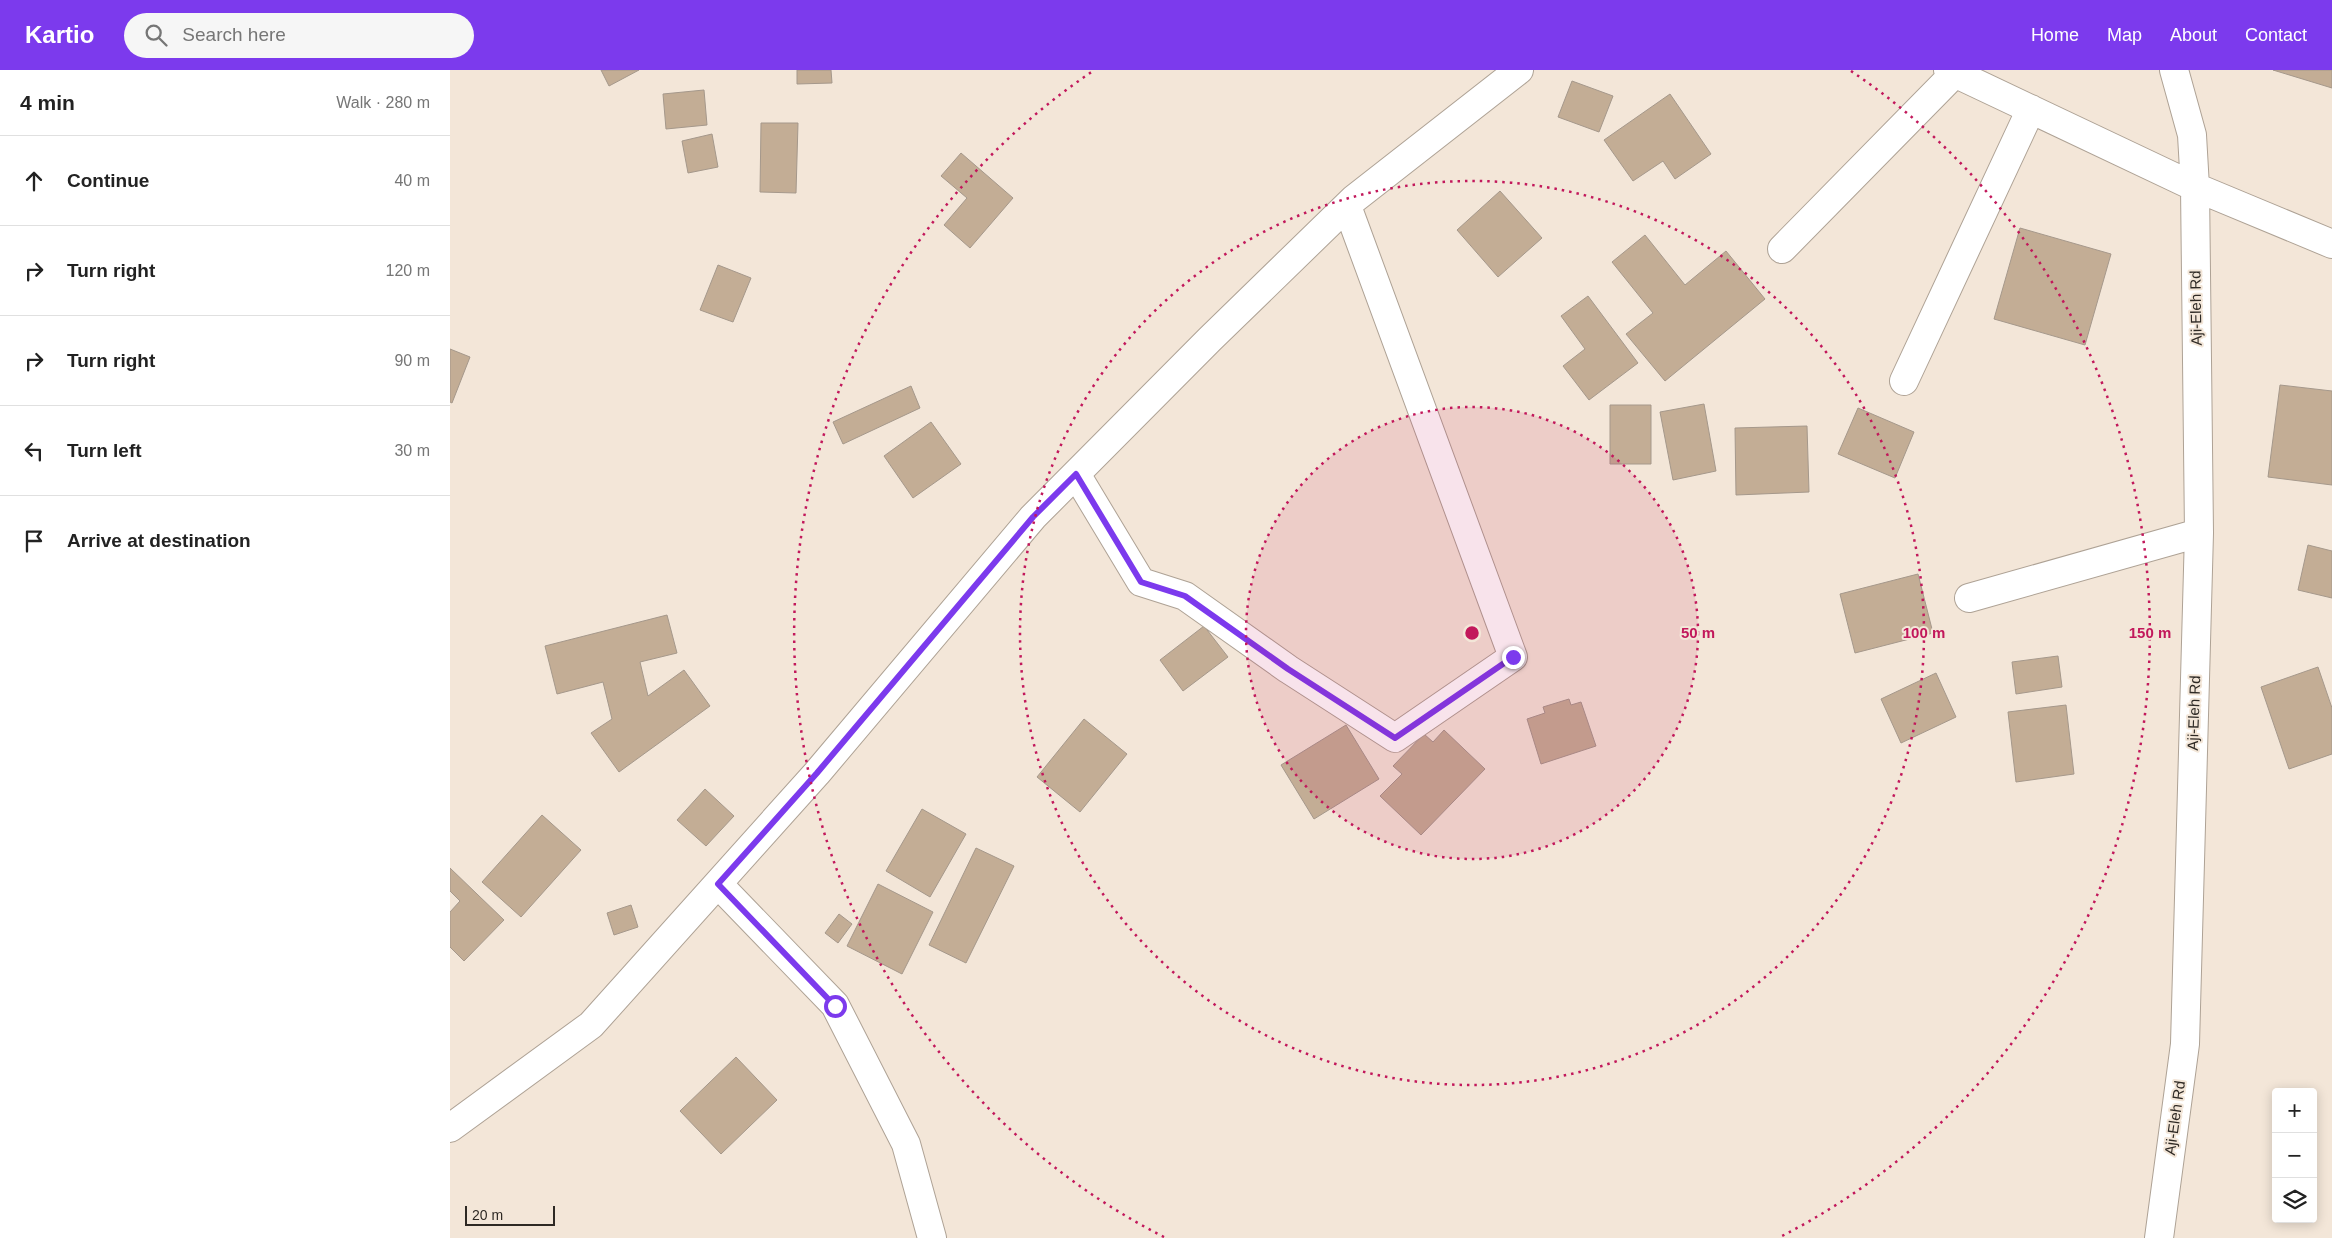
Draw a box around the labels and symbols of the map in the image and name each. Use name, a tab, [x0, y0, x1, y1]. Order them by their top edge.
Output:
street label: Aji-Eleh Rd	[2186, 270, 2205, 346]
centre of rings	[1463, 624, 1481, 642]
text: 50 m	[1681, 624, 1715, 641]
text: 100 m	[1903, 624, 1945, 641]
text: 150 m	[2129, 624, 2171, 641]
route end	[1502, 646, 1525, 669]
street label: Aji-Eleh Rd	[2184, 675, 2203, 751]
route start	[824, 995, 847, 1018]
street label: Aji-Eleh Rd	[2161, 1080, 2188, 1156]
scale bar	[465, 1203, 555, 1226]

